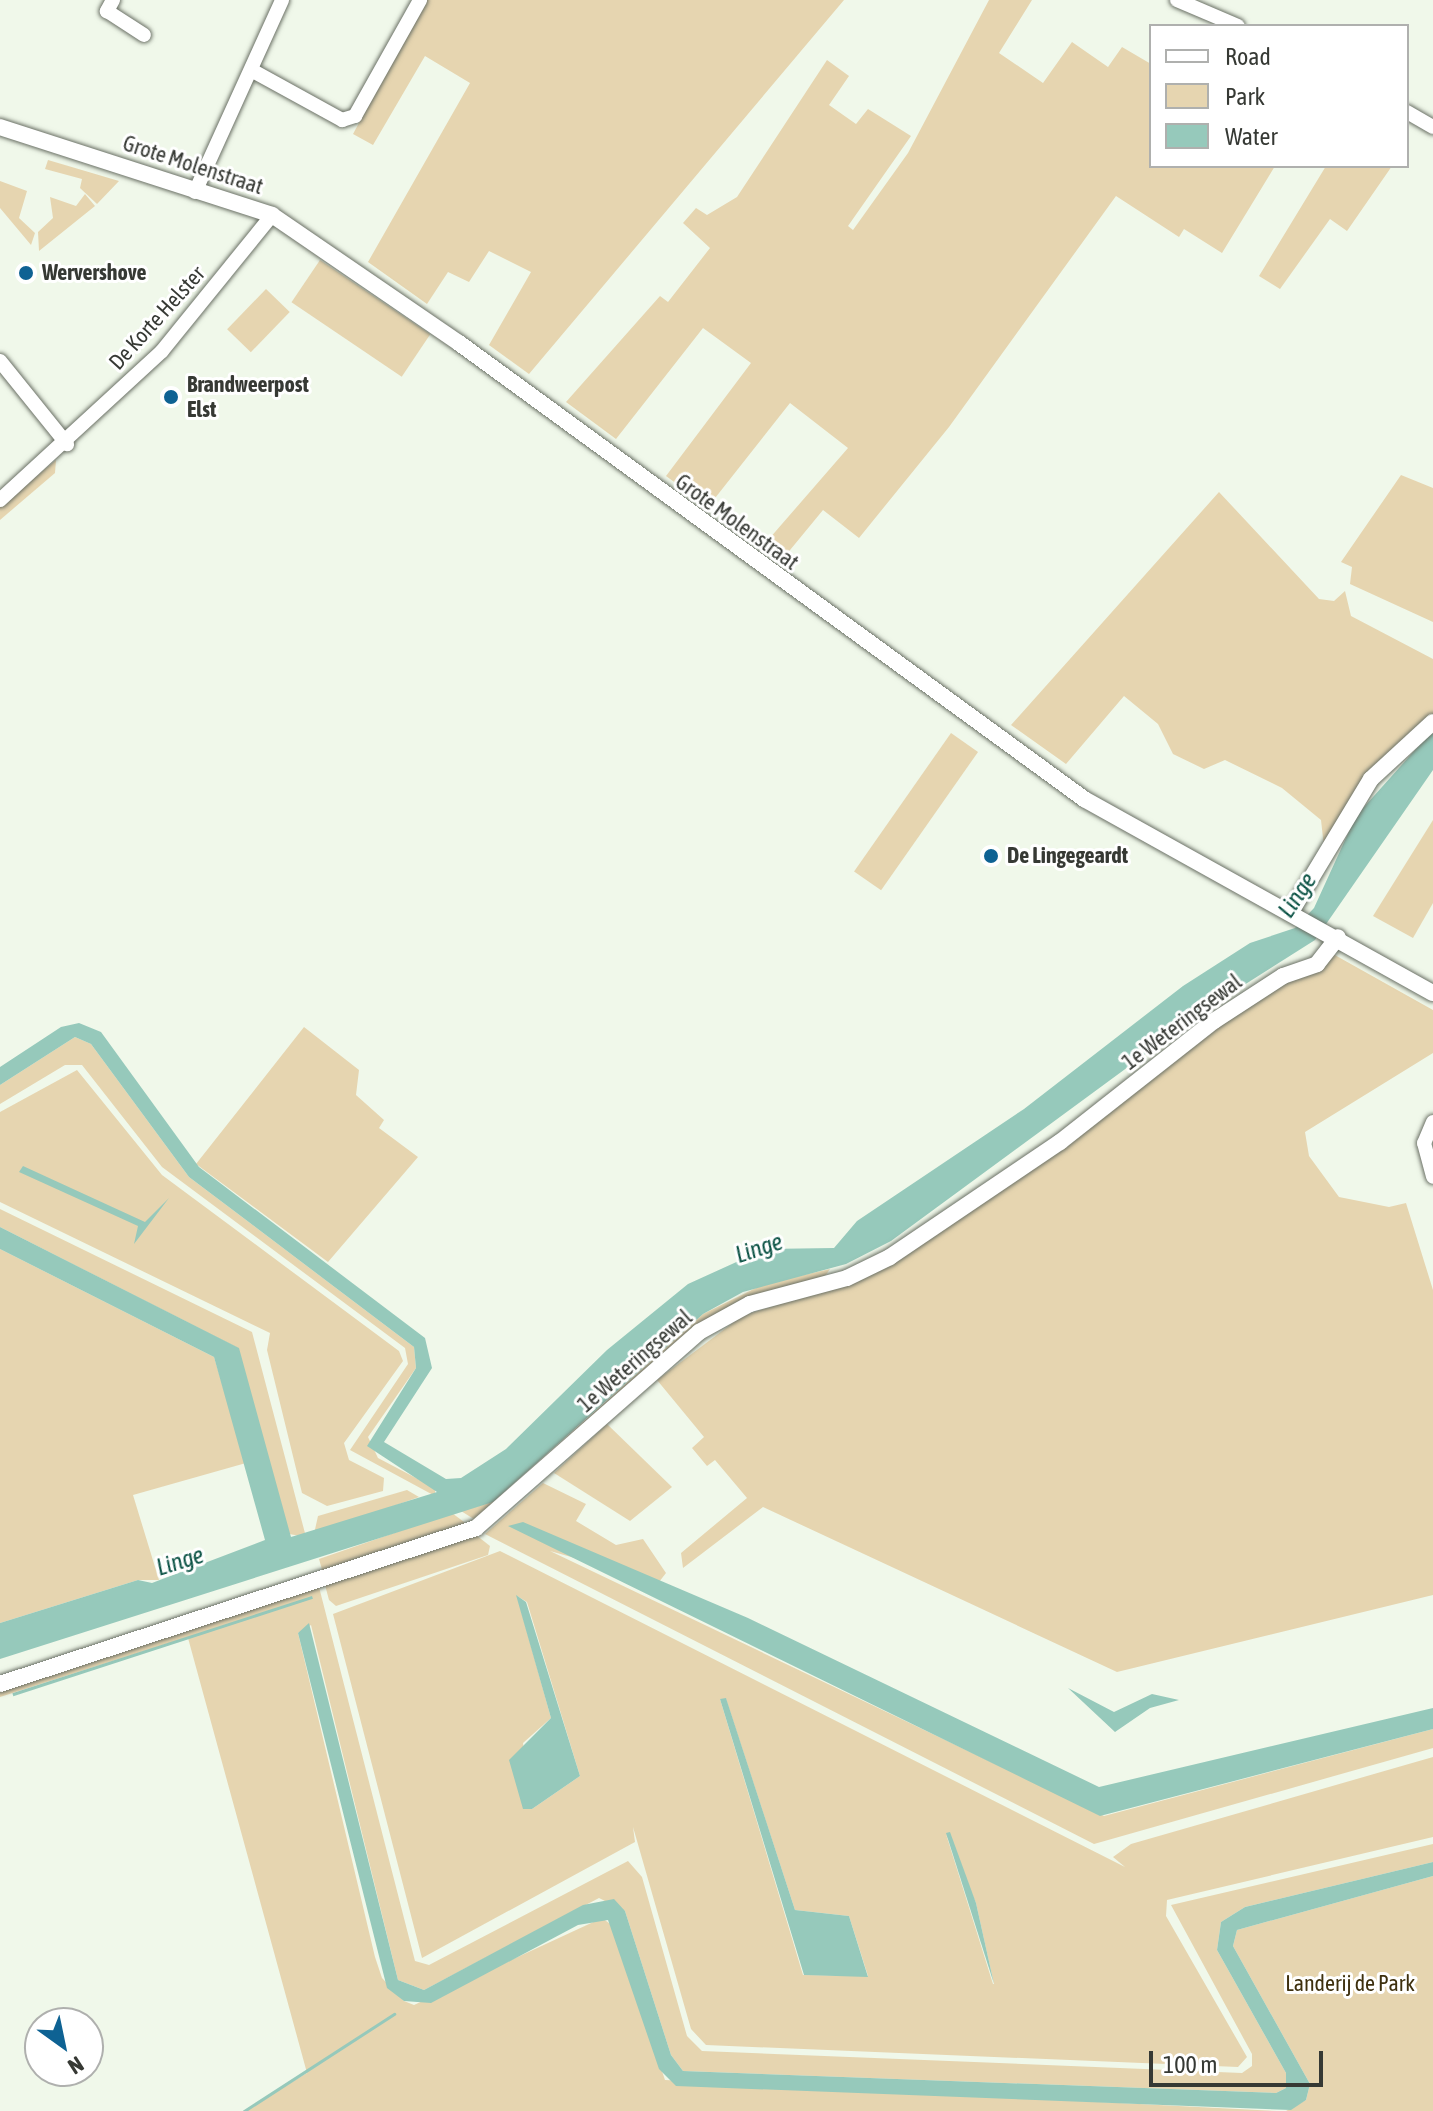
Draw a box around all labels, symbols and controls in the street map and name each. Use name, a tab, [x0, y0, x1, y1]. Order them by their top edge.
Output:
legend	[1149, 24, 1409, 168]
text: Road	[1225, 43, 1271, 70]
text: Park	[1225, 83, 1265, 110]
text: Water	[1225, 123, 1278, 150]
street label: Grote Molenstraat	[120, 130, 266, 200]
place label: Wervershove	[42, 260, 146, 286]
street label: De Korte Helster	[104, 261, 210, 375]
marker: Wervershove	[17, 264, 35, 282]
place label: Brandweerpost Elst	[187, 371, 309, 422]
marker: Brandweerpost Elst	[162, 388, 180, 406]
street label: Grote Molenstraat	[670, 468, 804, 576]
place label: De Lingegeardt	[1007, 843, 1128, 869]
marker: De Lingegeardt	[982, 847, 1000, 865]
water label: Linge	[1272, 867, 1322, 923]
street label: 1e Weteringsewal	[1117, 968, 1247, 1076]
water label: Linge	[732, 1227, 786, 1269]
street label: 1e Weteringsewal	[572, 1304, 698, 1418]
water label: Linge	[153, 1540, 207, 1582]
park label: Landerij de Park	[1285, 1971, 1415, 1997]
north arrow	[24, 2007, 104, 2087]
scale bar	[1153, 2035, 1327, 2085]
text: N	[63, 2051, 89, 2080]
text: 100 m	[1163, 2051, 1217, 2078]

